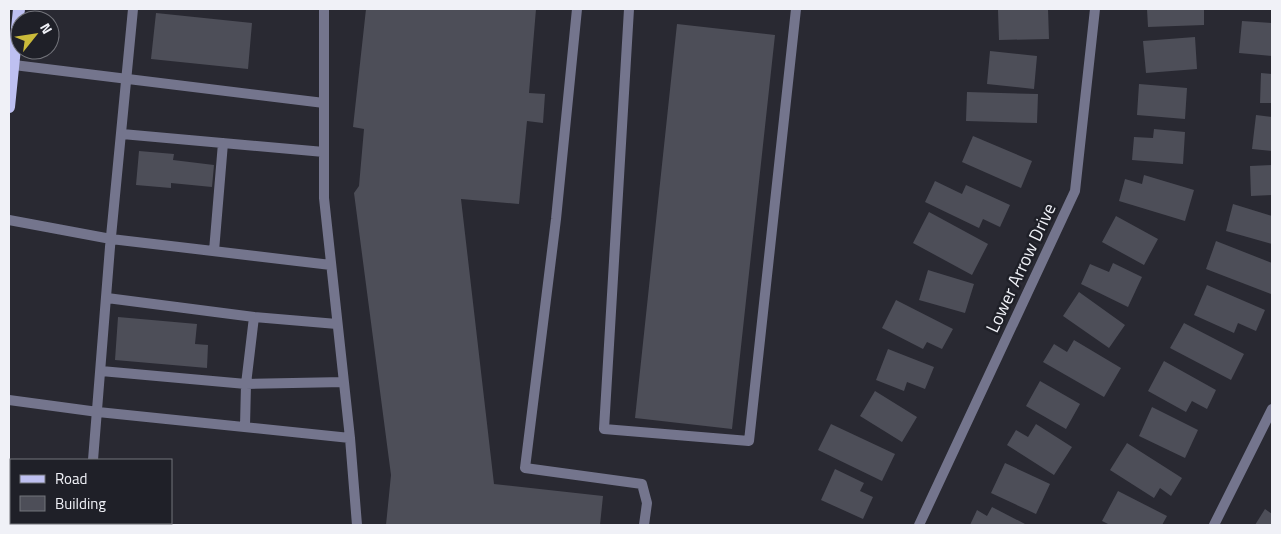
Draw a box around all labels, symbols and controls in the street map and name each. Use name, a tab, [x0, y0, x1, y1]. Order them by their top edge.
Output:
north arrow	[10, 10, 60, 60]
text: N	[35, 19, 58, 38]
street label: Lower Arrow Drive	[979, 199, 1062, 337]
legend	[10, 459, 172, 524]
text: Road	[55, 467, 87, 490]
text: Building	[55, 492, 106, 515]

